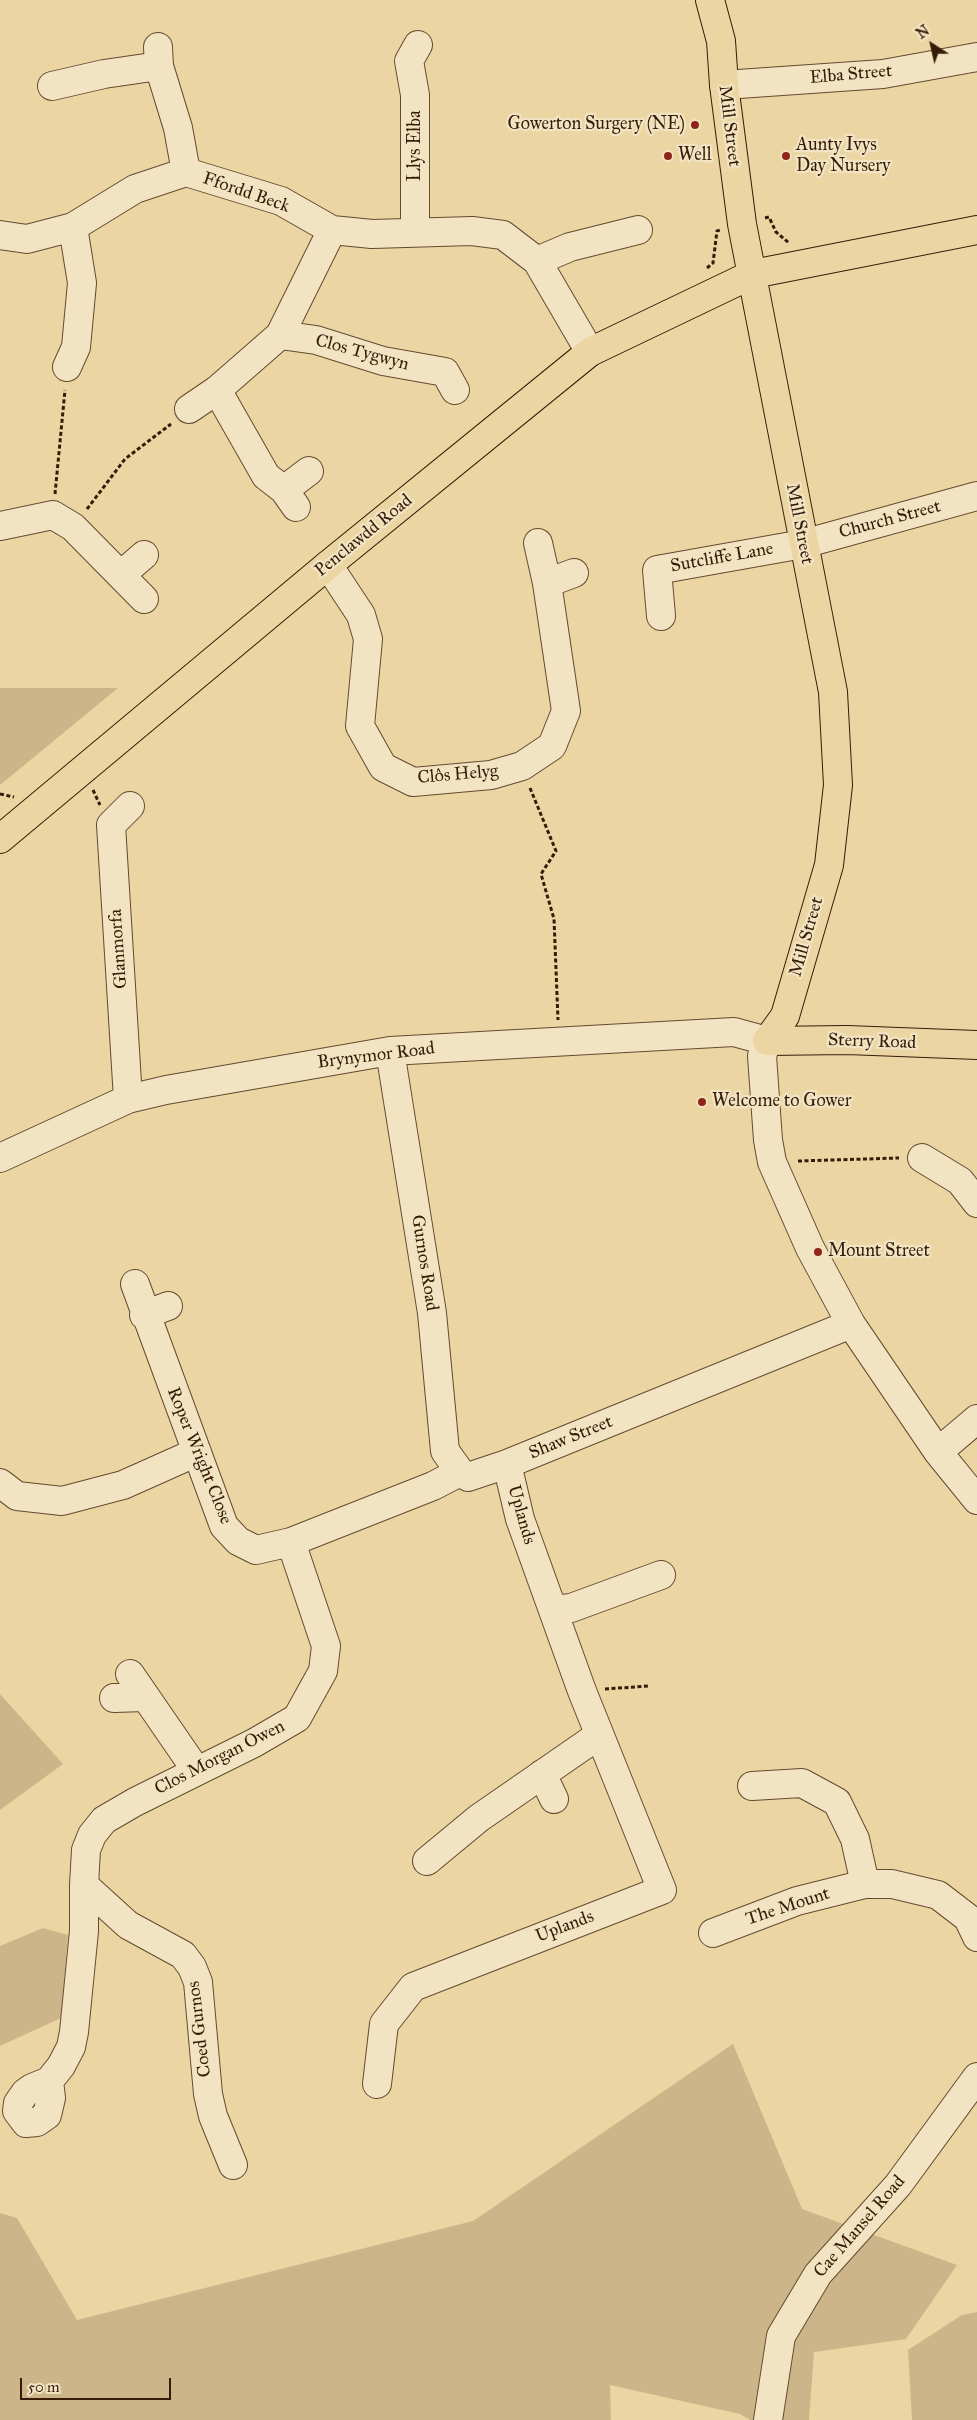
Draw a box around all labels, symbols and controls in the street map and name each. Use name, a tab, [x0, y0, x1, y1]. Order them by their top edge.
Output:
north arrow	[907, 20, 957, 70]
text: N	[913, 22, 933, 43]
street label: Elba Street	[809, 61, 893, 89]
street label: Mill Street	[713, 84, 745, 168]
street label: Llys Elba	[405, 111, 427, 181]
place label: Gowerton Surgery (NE)	[508, 114, 685, 136]
marker: Gowerton Surgery (NE)	[689, 119, 701, 131]
place label: Aunty Ivys Day Nursery	[796, 135, 890, 178]
place label: Well	[678, 145, 712, 167]
marker: Well	[662, 150, 674, 162]
marker: Aunty Ivys Day Nursery	[780, 150, 792, 162]
street label: Ffordd Beck	[200, 168, 292, 218]
street label: Clos Tygwyn	[313, 330, 411, 376]
street label: Mill Street	[781, 482, 817, 566]
street label: Penclawdd Road	[311, 490, 417, 582]
street label: Church Street	[837, 496, 943, 544]
street label: Sutcliffe Lane	[669, 538, 775, 578]
street label: Clôs Helyg	[417, 761, 499, 789]
street label: Mill Street	[785, 895, 829, 979]
street label: Glanmorfa	[105, 908, 133, 990]
street label: Sterry Road	[827, 1030, 917, 1054]
street label: Brynymor Road	[316, 1038, 436, 1074]
place label: Welcome to Gower	[712, 1091, 851, 1113]
marker: Welcome to Gower	[696, 1096, 708, 1108]
street label: Gurnos Road	[406, 1213, 442, 1313]
place label: Mount Street	[828, 1241, 930, 1263]
marker: Mount Street	[812, 1246, 824, 1258]
street label: Roper Wright Close	[162, 1384, 236, 1528]
street label: Shaw Street	[526, 1411, 616, 1465]
street label: Uplands	[502, 1483, 540, 1547]
street label: Clos Morgan Owen	[151, 1716, 289, 1800]
street label: The Mount	[743, 1883, 833, 1931]
street label: Uplands	[533, 1906, 597, 1948]
street label: Coed Gurnos	[183, 1980, 217, 2078]
street label: Cae Mansel Road	[810, 2171, 910, 2283]
scale bar	[22, 2368, 174, 2400]
text: 50 m	[28, 2378, 60, 2396]

